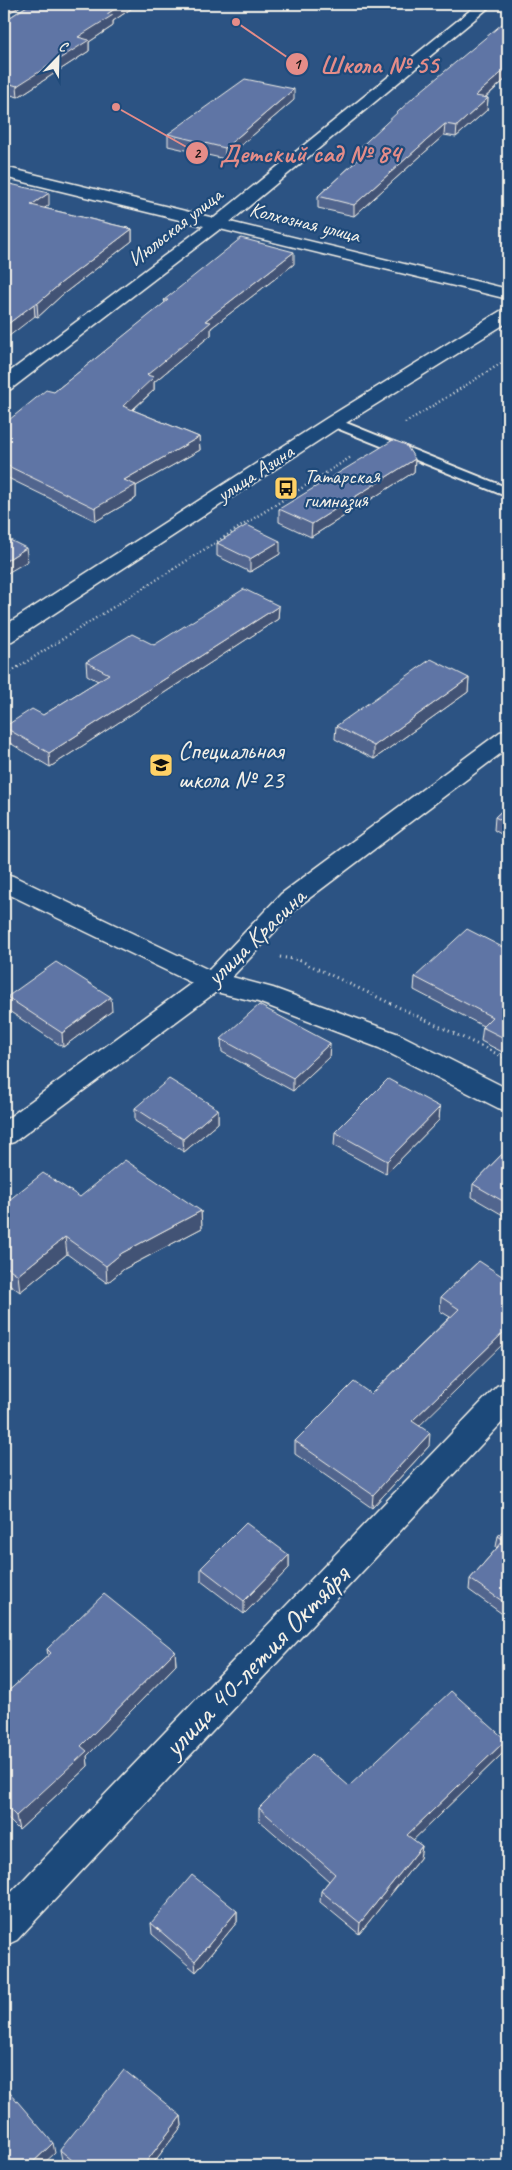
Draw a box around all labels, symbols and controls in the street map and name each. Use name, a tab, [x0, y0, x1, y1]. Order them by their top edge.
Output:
north arrow	[32, 32, 82, 82]
text: С	[56, 37, 71, 56]
callout: Школа № 55	[285, 44, 449, 85]
text: Школа № 55	[320, 48, 441, 81]
text: 1	[294, 55, 303, 74]
callout: Детский сад № 84	[185, 132, 410, 173]
text: Детский сад № 84	[220, 137, 404, 170]
text: 2	[194, 144, 202, 163]
street label: Июльская улица	[123, 181, 229, 272]
street label: Колхозная улица	[247, 196, 365, 249]
street label: улица Азина	[210, 438, 300, 509]
place label: Татарская гимназия	[304, 463, 381, 514]
bus stop icon: Татарская гимназия	[273, 475, 299, 501]
place label: Специальная школа № 23	[178, 735, 286, 796]
school or university icon: Специальная школа № 23	[148, 752, 174, 778]
street label: улица Красина	[198, 880, 315, 994]
street label: улица 40-летия Октября	[153, 1555, 359, 1767]

